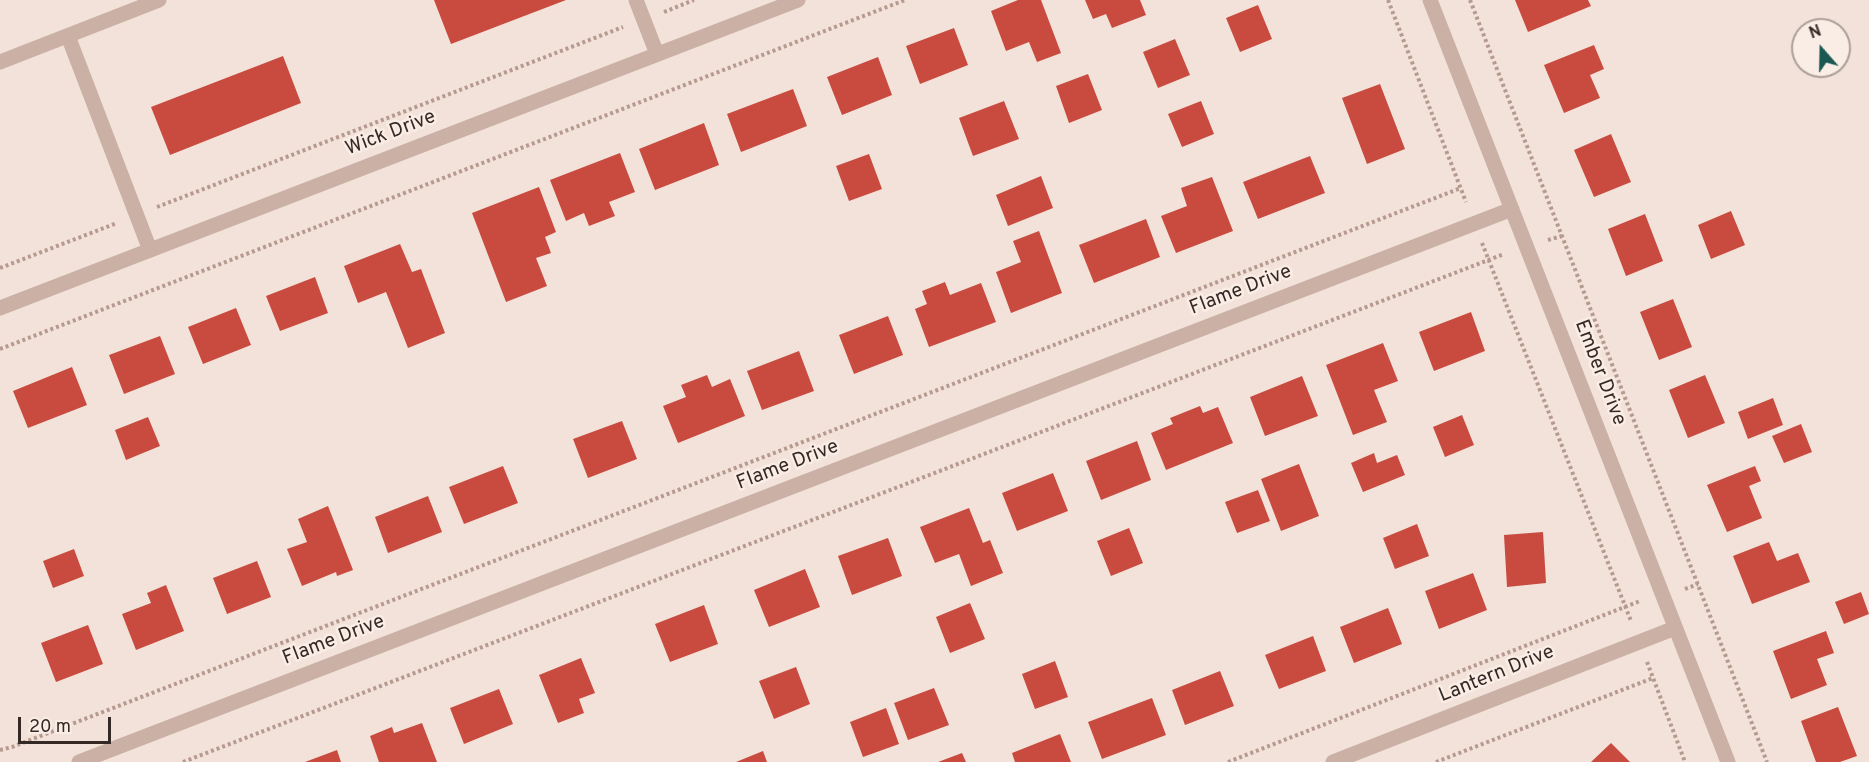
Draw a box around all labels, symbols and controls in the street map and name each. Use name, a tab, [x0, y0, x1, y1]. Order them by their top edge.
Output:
north arrow	[1791, 18, 1851, 78]
text: N	[1807, 22, 1824, 44]
street label: Wick Drive	[343, 106, 439, 162]
street label: Flame Drive	[1187, 261, 1295, 321]
street label: Ember Drive	[1568, 317, 1630, 429]
street label: Flame Drive	[734, 436, 842, 496]
street label: Flame Drive	[280, 611, 388, 671]
street label: Lantern Drive	[1436, 641, 1558, 709]
scale bar	[21, 705, 114, 743]
text: 20 m	[29, 716, 71, 739]

